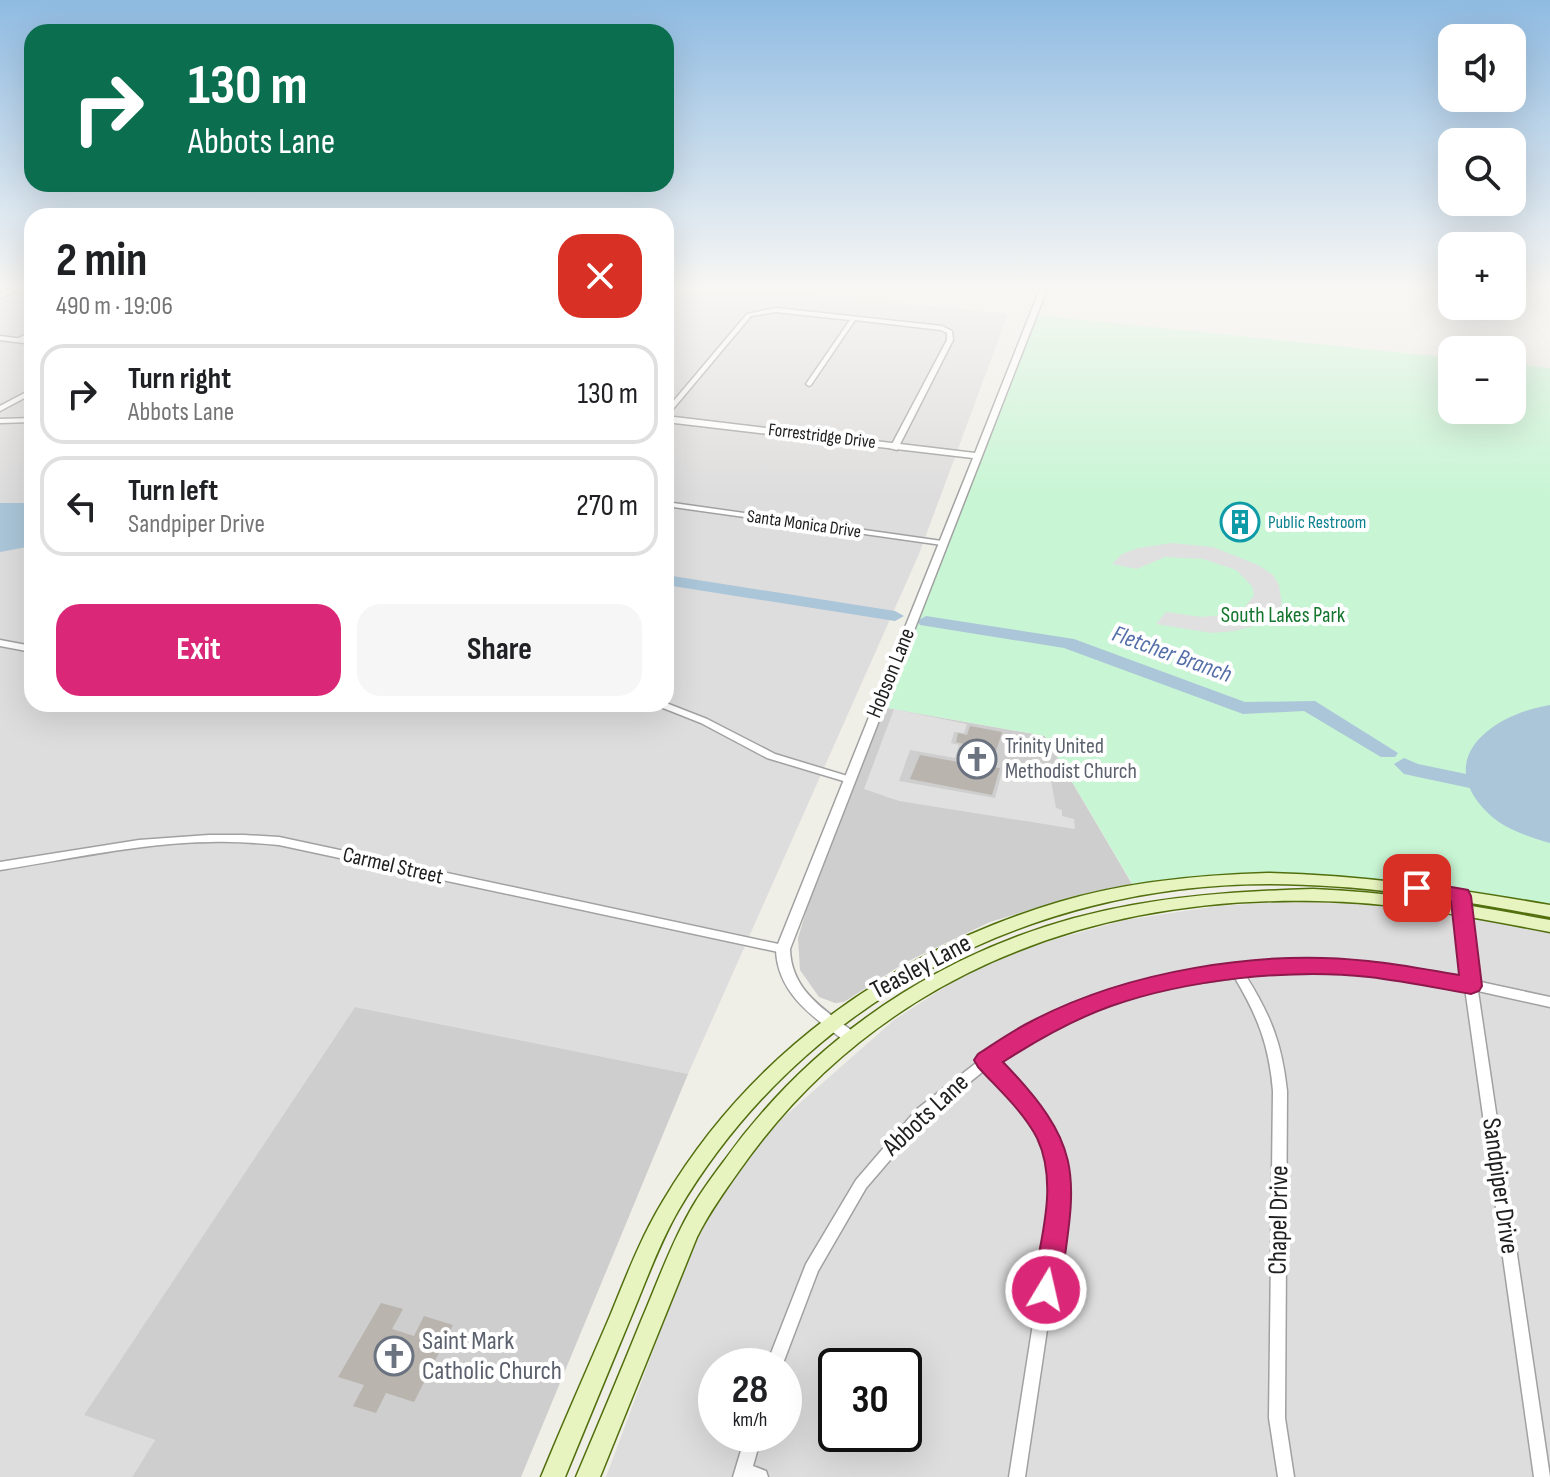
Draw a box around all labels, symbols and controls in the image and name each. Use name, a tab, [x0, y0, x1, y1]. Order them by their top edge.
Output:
map controls	[1438, 24, 1526, 424]
button: sound	[1438, 24, 1526, 112]
text: 130 m	[188, 53, 308, 120]
icon: right	[56, 56, 160, 160]
text: Abbots Lane	[188, 121, 335, 164]
button: search	[1438, 128, 1526, 216]
text: 2 min	[56, 232, 147, 289]
button: +	[1438, 232, 1526, 320]
button: close	[558, 234, 642, 318]
text: 490 m · 19:06	[56, 291, 173, 322]
button: −	[1438, 336, 1526, 424]
text: Turn right	[128, 361, 231, 397]
icon: right	[60, 372, 104, 416]
text: 130 m	[578, 376, 638, 412]
text: Abbots Lane	[128, 397, 234, 428]
street label: Forrestridge Drive	[767, 419, 877, 453]
text: Turn left	[128, 473, 218, 509]
icon: left	[60, 484, 104, 528]
text: 270 m	[576, 488, 638, 524]
building icon: Public Restroom	[1219, 501, 1261, 543]
street label: Santa Monica Drive	[746, 506, 862, 542]
text: Sandpiper Drive	[128, 509, 265, 540]
place label: Public Restroom	[1268, 512, 1366, 533]
park label: South Lakes Park	[1221, 602, 1346, 629]
button: Exit	[56, 604, 341, 696]
button: Share	[357, 604, 642, 696]
water label: Fletcher Branch	[1108, 619, 1236, 689]
street label: Hobson Lane	[861, 624, 921, 722]
place label: Trinity United Methodist Church	[1005, 733, 1137, 785]
church icon: Trinity United Methodist Church	[956, 738, 998, 780]
street label: Carmel Street	[340, 841, 446, 891]
pin	[1383, 854, 1451, 922]
icon: arrive	[1395, 866, 1439, 910]
street label: Teasley Lane	[866, 928, 976, 1006]
street label: Abbots Lane	[876, 1067, 975, 1163]
street label: Sandpiper Drive	[1475, 1116, 1525, 1256]
street label: Chapel Drive	[1263, 1165, 1295, 1275]
position arrow	[1004, 1248, 1088, 1332]
place label: Saint Mark Catholic Church	[422, 1326, 562, 1387]
church icon: Saint Mark Catholic Church	[373, 1335, 415, 1377]
speed limit sign: 30	[818, 1348, 922, 1452]
text: 28	[732, 1366, 768, 1414]
text: km/h	[733, 1408, 767, 1432]

